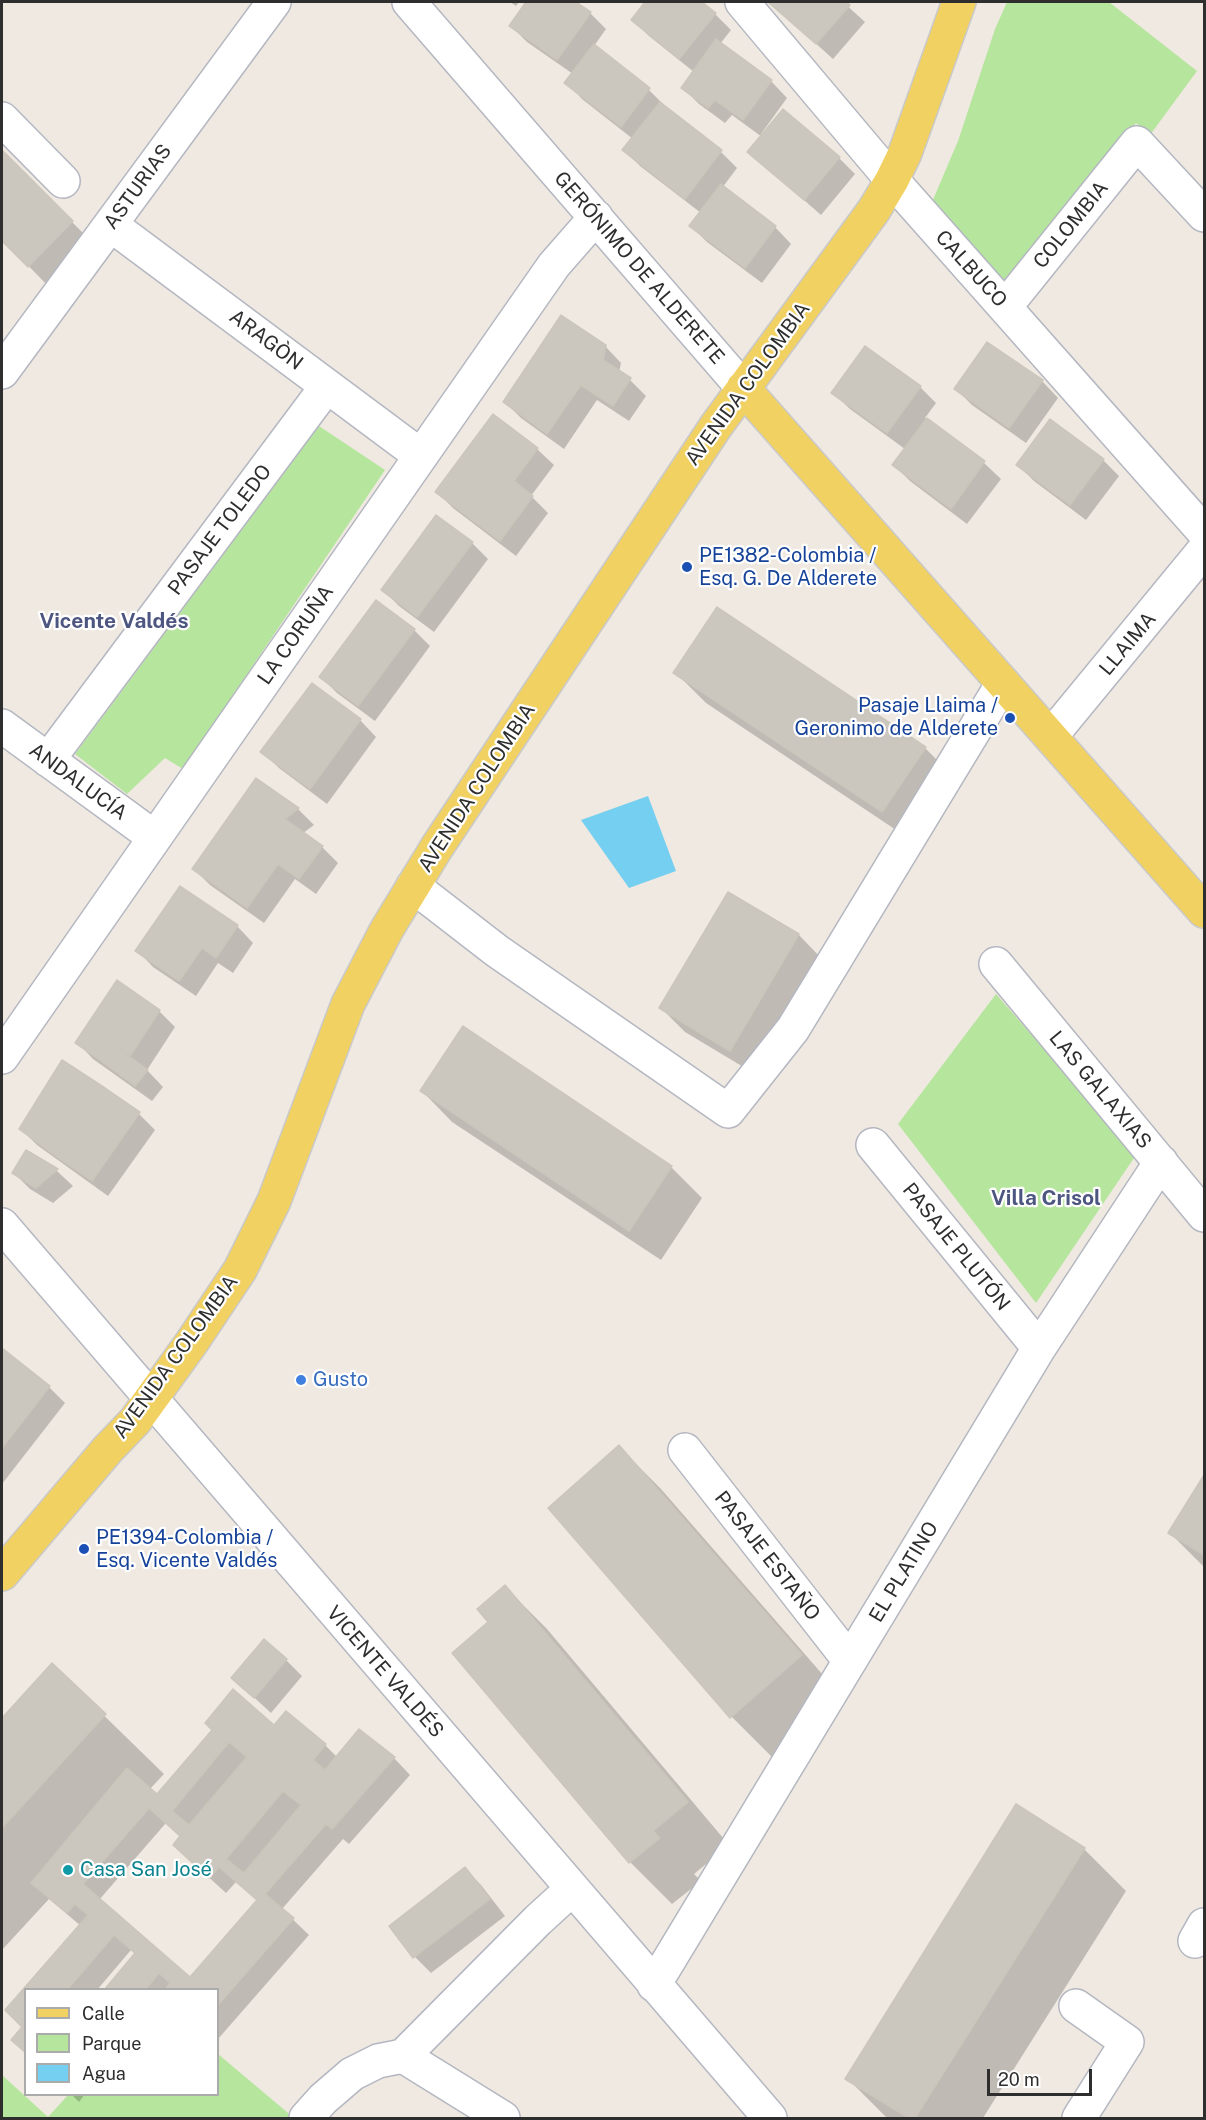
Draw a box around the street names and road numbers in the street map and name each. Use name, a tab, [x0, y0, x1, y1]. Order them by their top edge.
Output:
street label: ASTURIAS	[99, 140, 177, 234]
street label: GERÓNIMO DE ALDERETE	[549, 167, 729, 369]
street label: COLOMBIA	[1029, 176, 1113, 274]
street label: CALBUCO	[930, 226, 1012, 312]
street label: AVENIDA COLOMBIA	[681, 297, 815, 471]
street label: ARAGÒN	[225, 305, 307, 375]
street label: PASAJE TOLEDO	[163, 460, 277, 600]
street label: LA CORUÑA	[253, 581, 339, 689]
street label: LLAIMA	[1095, 607, 1161, 681]
street label: AVENIDA COLOMBIA	[413, 699, 541, 877]
street label: ANDALUCÍA	[24, 738, 132, 826]
street label: LAS GALAXIAS	[1044, 1026, 1156, 1154]
street label: PASAJE PLUTÓN	[897, 1178, 1015, 1316]
street label: AVENIDA COLOMBIA	[109, 1270, 243, 1444]
street label: PASAJE ESTAÑO	[709, 1487, 825, 1625]
street label: EL PLATINO	[865, 1517, 943, 1627]
street label: VICENTE VALDÉS	[321, 1601, 449, 1743]

